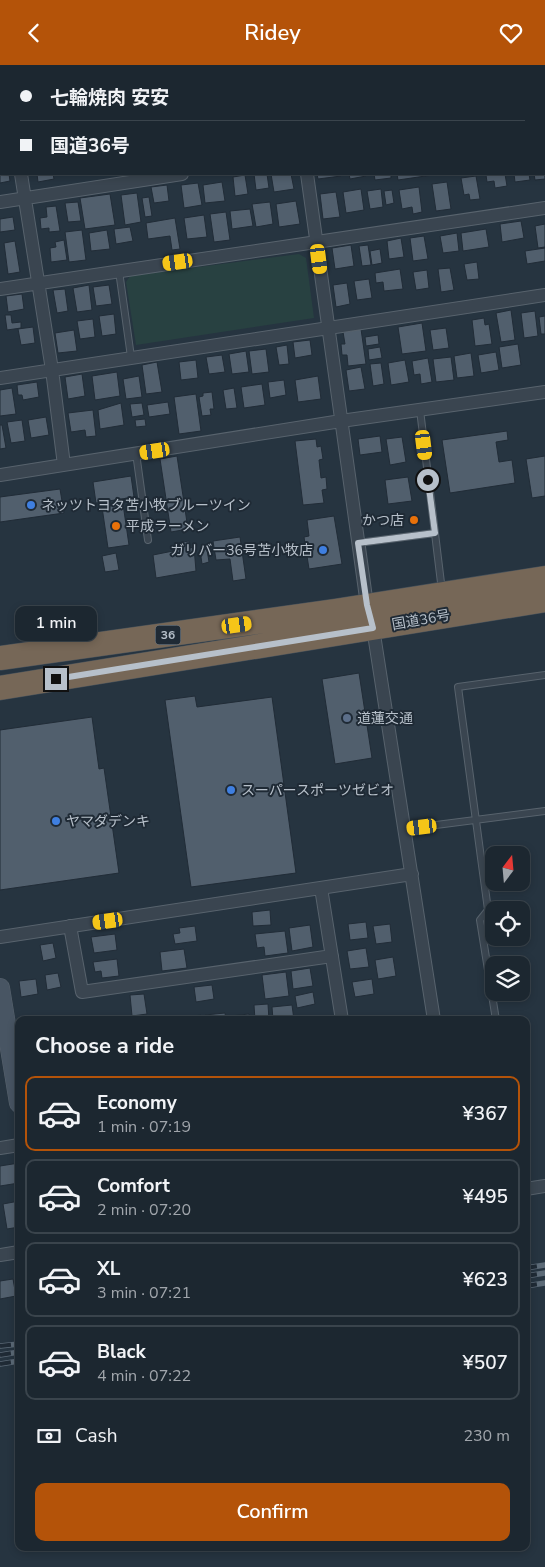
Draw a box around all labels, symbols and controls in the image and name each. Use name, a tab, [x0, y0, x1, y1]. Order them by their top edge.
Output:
text: Ridey	[244, 18, 301, 48]
icon: back	[20, 19, 48, 47]
icon: heart	[497, 19, 525, 47]
text: 七輪焼肉 安安	[50, 85, 169, 111]
text: 国道36号	[50, 133, 130, 159]
car	[309, 243, 328, 275]
car	[162, 252, 193, 272]
car	[414, 429, 433, 461]
car	[139, 441, 170, 461]
route start	[417, 469, 439, 491]
place label: ネッツトヨタ苫小牧ブルーツイン	[41, 496, 251, 515]
marker: ネッツトヨタ苫小牧ブルーツイン	[25, 499, 37, 511]
place label: かつ店	[362, 511, 404, 530]
marker: かつ店	[408, 514, 420, 526]
place label: 平成ラーメン	[126, 517, 209, 536]
marker: 平成ラーメン	[110, 520, 122, 532]
place label: ガリバー36号苫小牧店	[170, 541, 313, 560]
marker: ガリバー36号苫小牧店	[317, 544, 329, 556]
street label: 国道36号	[390, 606, 452, 634]
callout: 1 min	[15, 607, 97, 641]
text: 1 min	[36, 612, 76, 634]
car	[221, 615, 252, 635]
road number: 36	[156, 625, 180, 645]
route end	[45, 668, 67, 690]
place label: 道蓮交通	[357, 709, 413, 728]
marker: 道蓮交通	[341, 712, 353, 724]
place label: スーパースポーツゼビオ	[241, 781, 394, 800]
marker: スーパースポーツゼビオ	[225, 784, 237, 796]
place label: ヤマダデンキ	[66, 812, 150, 831]
marker: ヤマダデンキ	[50, 815, 62, 827]
car	[406, 818, 437, 836]
north arrow	[485, 846, 530, 891]
map controls	[485, 846, 530, 1001]
button: locate	[485, 901, 530, 946]
car	[92, 911, 123, 931]
button: layers	[485, 956, 530, 1001]
text: Choose a ride	[35, 1031, 174, 1061]
text: Economy	[97, 1090, 177, 1116]
icon: car	[37, 1091, 82, 1136]
text: ¥367	[462, 1101, 508, 1127]
text: 1 min · 07:19	[97, 1116, 191, 1138]
text: Comfort	[97, 1173, 170, 1199]
icon: car	[37, 1174, 82, 1219]
text: ¥495	[462, 1184, 508, 1210]
text: 2 min · 07:20	[97, 1199, 191, 1221]
text: XL	[97, 1256, 120, 1282]
icon: car	[37, 1257, 82, 1302]
text: ¥623	[462, 1267, 508, 1293]
text: 3 min · 07:21	[97, 1282, 191, 1304]
text: Black	[97, 1339, 146, 1365]
icon: car	[37, 1340, 82, 1385]
text: ¥507	[462, 1350, 508, 1376]
text: 4 min · 07:22	[97, 1365, 191, 1387]
icon: cash	[35, 1422, 63, 1450]
text: Cash	[75, 1423, 117, 1449]
text: 230 m	[463, 1425, 510, 1447]
button: Confirm	[35, 1483, 510, 1541]

